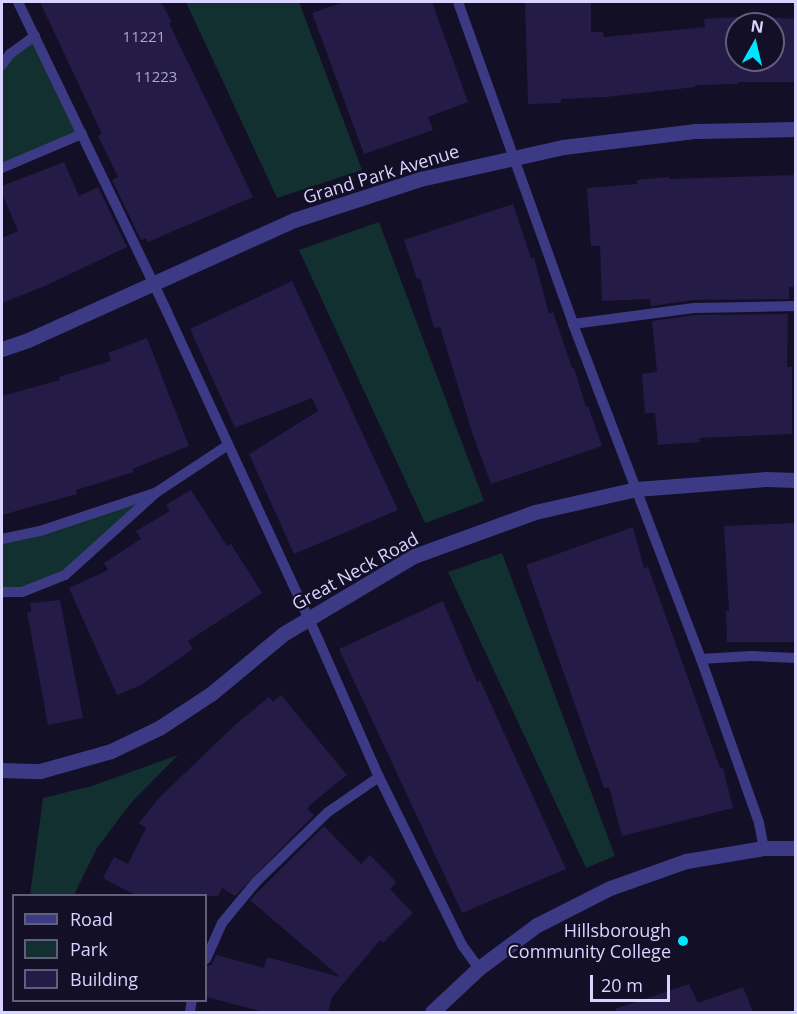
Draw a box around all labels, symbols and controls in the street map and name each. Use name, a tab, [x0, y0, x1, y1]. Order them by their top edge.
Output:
north arrow	[725, 12, 785, 72]
text: N	[749, 14, 765, 38]
house number: 11221	[123, 28, 165, 46]
house number: 11223	[135, 68, 177, 86]
street label: Grand Park Avenue	[300, 140, 462, 208]
street label: Great Neck Road	[288, 527, 422, 615]
legend	[12, 894, 207, 1002]
text: Road	[70, 907, 113, 931]
place label: Hillsborough Community College	[508, 920, 671, 962]
marker: Hillsborough Community College	[676, 934, 690, 948]
text: Park	[70, 937, 108, 961]
scale bar	[593, 963, 672, 1001]
text: Building	[70, 967, 138, 991]
text: 20 m	[601, 973, 643, 997]

